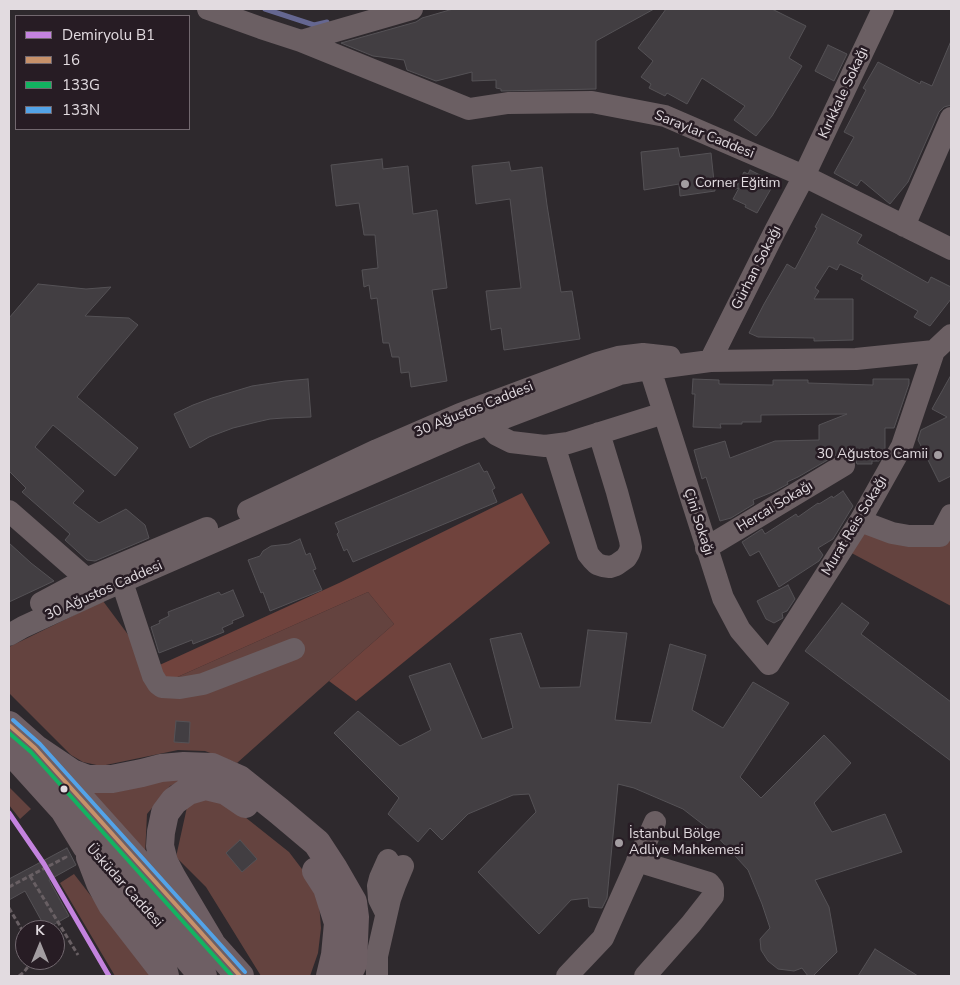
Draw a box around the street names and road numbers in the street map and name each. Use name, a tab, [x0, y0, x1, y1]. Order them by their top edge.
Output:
street label: Kırıkkale Sokağı	[815, 45, 873, 141]
street label: Saraylar Caddesi	[652, 107, 756, 163]
street label: Gürhan Sokağı	[729, 223, 785, 313]
street label: 30 Ağustos Caddesi	[412, 379, 536, 441]
street label: Murat Reis Sokağı	[819, 473, 891, 579]
street label: Hercai Sokağı	[734, 478, 816, 536]
street label: Çini Sokağı	[679, 486, 717, 558]
street label: 30 Ağustos Caddesi	[43, 558, 165, 624]
street label: Üsküdar Caddesi	[82, 841, 166, 931]

